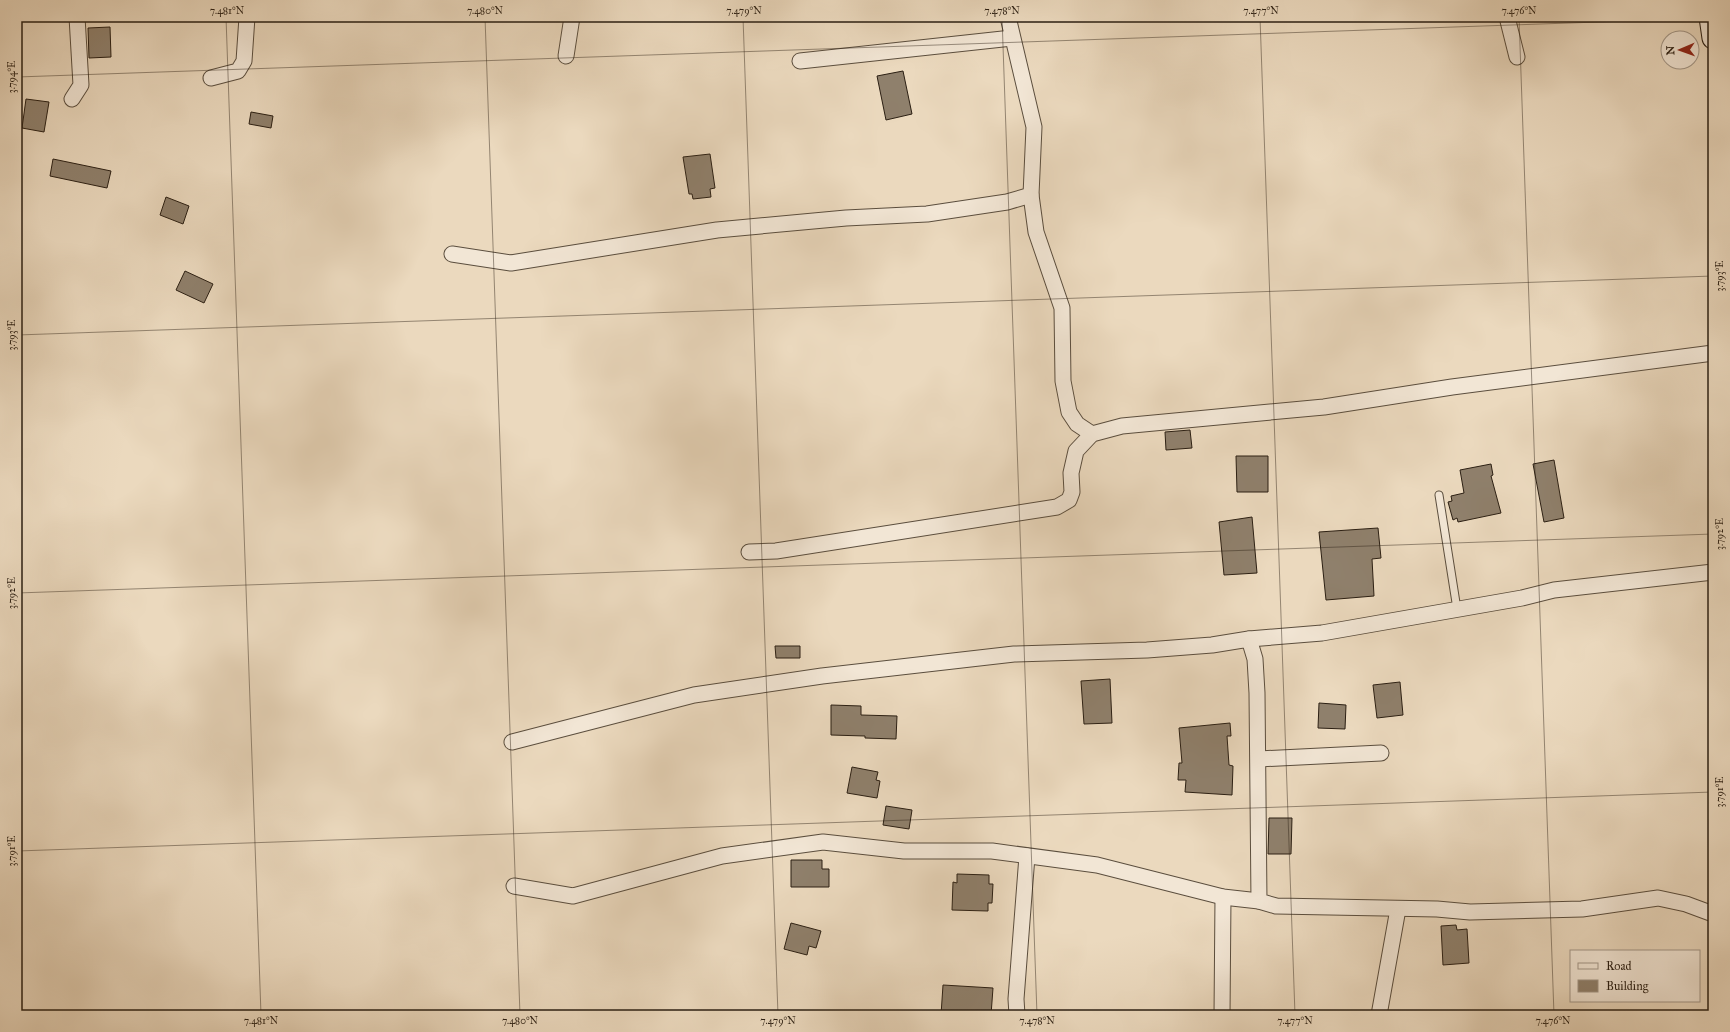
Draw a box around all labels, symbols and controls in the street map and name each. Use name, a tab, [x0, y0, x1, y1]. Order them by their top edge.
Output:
text: 7.481°N	[210, 5, 245, 17]
text: 7.480°N	[467, 5, 504, 17]
text: 7.479°N	[726, 5, 762, 17]
text: 7.478°N	[984, 5, 1020, 17]
text: 7.477°N	[1243, 5, 1279, 17]
text: 7.476°N	[1501, 5, 1537, 17]
north arrow	[1660, 30, 1700, 70]
text: N	[1664, 45, 1677, 55]
text: 3.794°E	[6, 61, 18, 93]
text: 3.793°E	[1714, 261, 1726, 291]
text: 3.793°E	[6, 320, 18, 350]
text: 3.792°E	[1714, 518, 1726, 550]
text: 3.792°E	[6, 577, 18, 609]
text: 3.791°E	[1714, 777, 1726, 807]
text: 3.791°E	[6, 836, 18, 866]
legend	[1570, 950, 1700, 1002]
text: Road	[1606, 959, 1632, 973]
text: Building	[1606, 979, 1649, 994]
text: 7.481°N	[244, 1015, 279, 1027]
text: 7.480°N	[502, 1015, 539, 1027]
text: 7.479°N	[760, 1015, 796, 1027]
text: 7.478°N	[1019, 1015, 1055, 1027]
text: 7.477°N	[1277, 1015, 1313, 1027]
text: 7.476°N	[1535, 1015, 1571, 1027]

